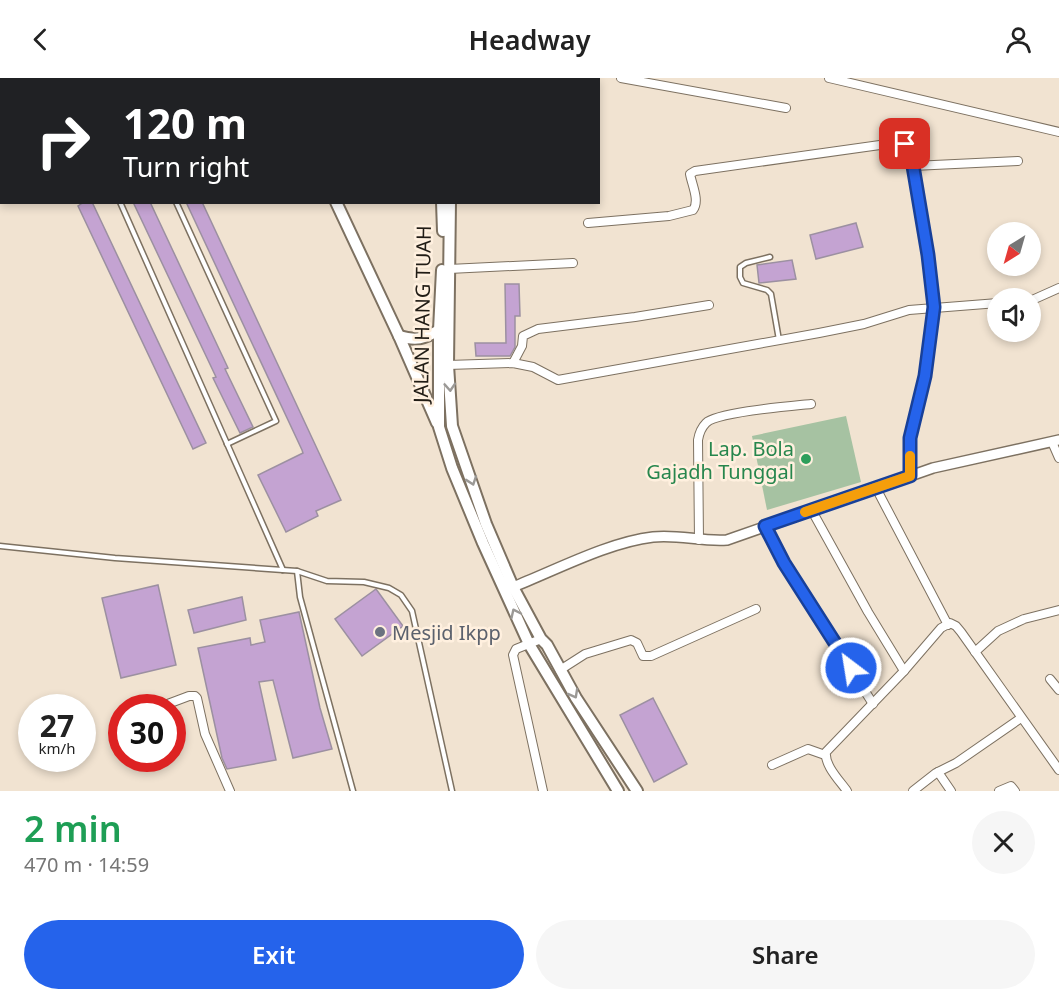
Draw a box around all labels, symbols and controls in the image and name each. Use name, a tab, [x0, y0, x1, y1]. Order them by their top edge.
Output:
text: Headway	[469, 21, 590, 58]
icon: back	[24, 23, 57, 56]
icon: person	[1002, 23, 1035, 56]
text: 120 m	[123, 94, 247, 151]
icon: right	[24, 102, 102, 180]
pin	[879, 118, 930, 169]
icon: arrive	[888, 127, 921, 160]
text: Turn right	[123, 148, 249, 185]
north arrow	[987, 222, 1041, 276]
map controls	[987, 222, 1041, 342]
street label: JALAN HANG TUAH	[407, 225, 437, 405]
button: sound	[987, 288, 1041, 342]
one-way arrow	[443, 382, 456, 391]
place label: Lap. Bola Gajadh Tunggal	[646, 435, 794, 485]
marker: Lap. Bola Gajadh Tunggal	[799, 452, 813, 466]
one-way arrow	[464, 475, 477, 486]
one-way arrow	[511, 609, 523, 620]
place label: Mesjid Ikpp	[392, 619, 501, 646]
marker: Mesjid Ikpp	[373, 625, 387, 639]
position arrow	[819, 636, 883, 700]
one-way arrow	[567, 688, 578, 698]
speed limit sign: 30	[108, 694, 186, 772]
text: 27	[40, 705, 74, 746]
text: km/h	[39, 738, 75, 758]
text: 2 min	[24, 804, 122, 853]
button: close	[972, 811, 1035, 874]
text: 470 m · 14:59	[24, 851, 149, 878]
button: Exit	[24, 920, 524, 989]
button: Share	[536, 920, 1035, 989]

